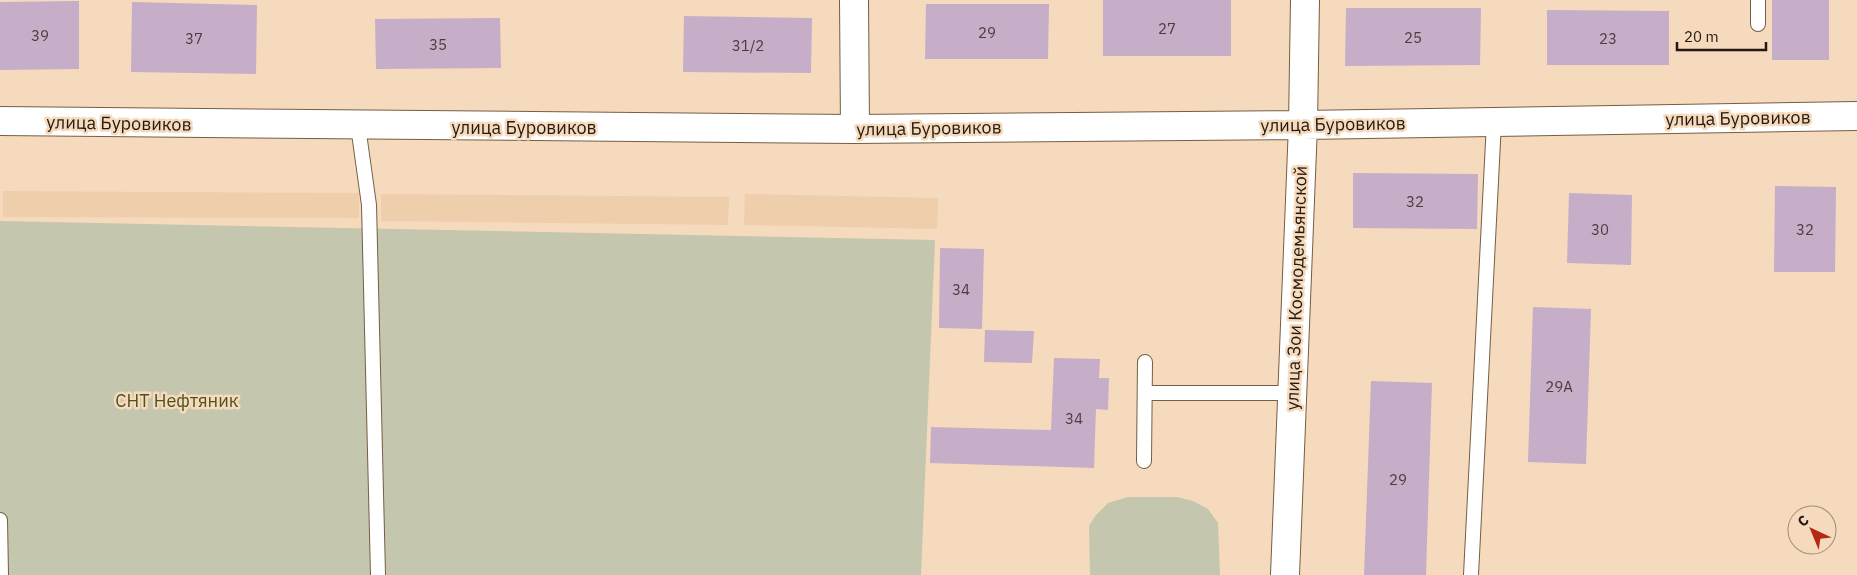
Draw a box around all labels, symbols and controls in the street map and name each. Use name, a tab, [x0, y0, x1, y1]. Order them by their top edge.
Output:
house number: 27	[1158, 19, 1176, 38]
scale bar	[1677, 20, 1766, 52]
house number: 29	[978, 23, 996, 42]
house number: 39	[31, 26, 49, 45]
text: 20 m	[1684, 27, 1719, 46]
house number: 25	[1404, 28, 1422, 47]
house number: 37	[185, 29, 203, 48]
house number: 23	[1599, 29, 1617, 48]
house number: 35	[429, 35, 447, 54]
house number: 31/2	[732, 36, 764, 55]
street label: улица Буровиков	[1665, 105, 1811, 131]
street label: улица Буровиков	[46, 110, 192, 136]
street label: улица Буровиков	[1260, 111, 1406, 137]
street label: улица Буровиков	[856, 115, 1002, 141]
street label: улица Буровиков	[451, 116, 597, 139]
street label: улица Зои Космодемьянской	[1280, 165, 1312, 411]
house number: 32	[1406, 192, 1424, 211]
house number: 30	[1591, 220, 1609, 239]
house number: 32	[1796, 220, 1814, 239]
house number: 34	[952, 280, 970, 299]
house number: 29А	[1545, 377, 1573, 396]
park label: СНТ Нефтяник	[115, 389, 239, 412]
house number: 34	[1065, 409, 1083, 428]
house number: 29	[1389, 470, 1407, 489]
north arrow	[1787, 505, 1837, 555]
text: С	[1793, 511, 1813, 530]

